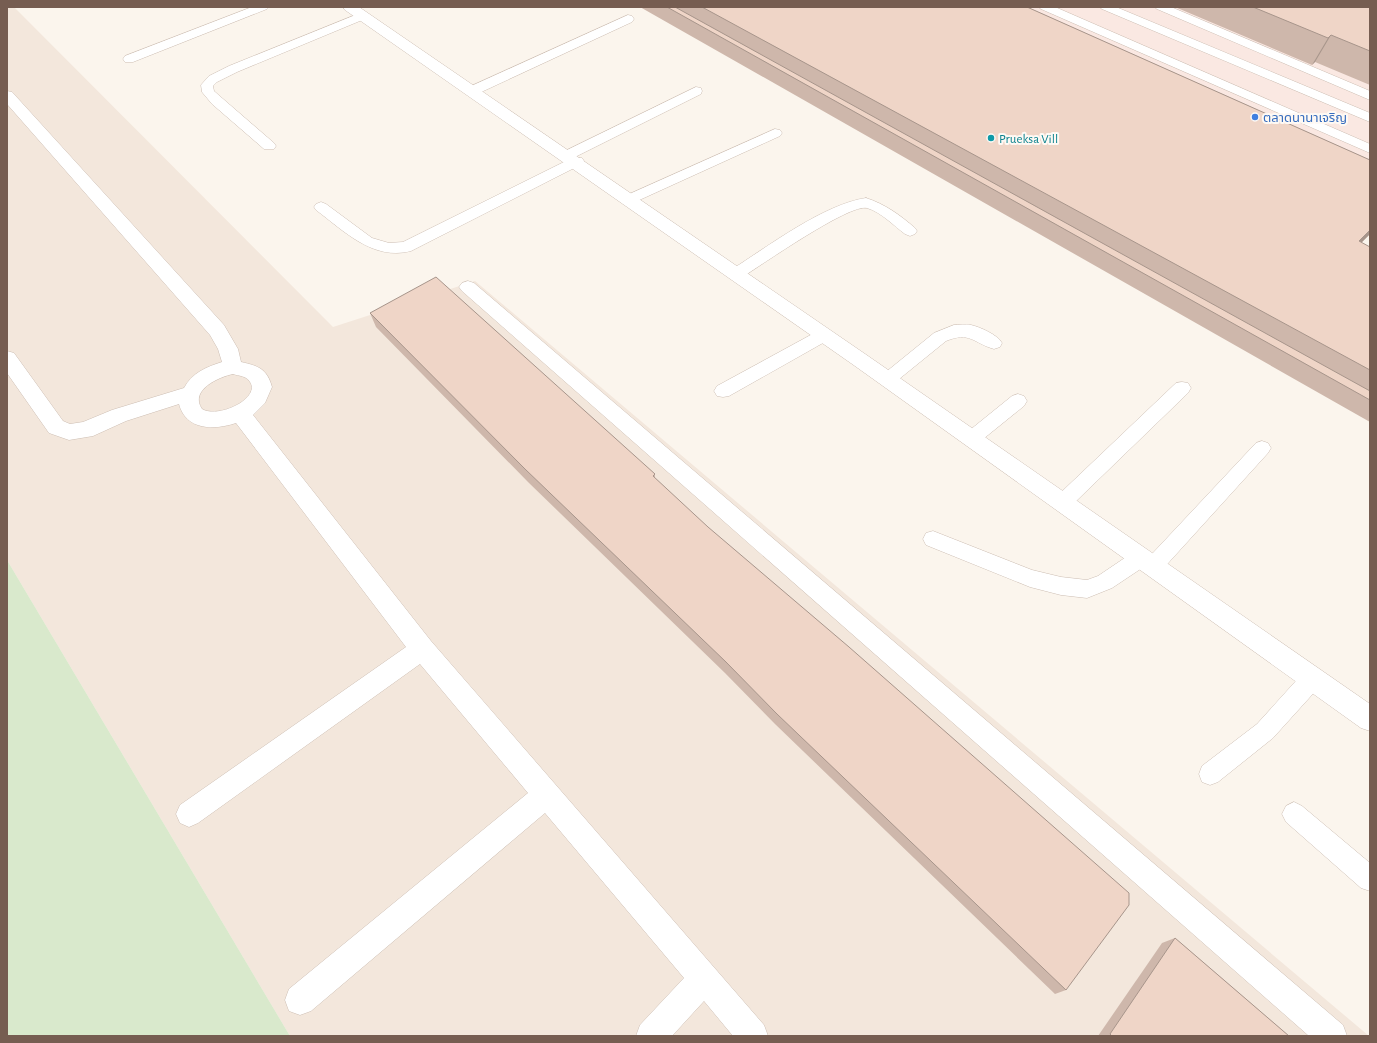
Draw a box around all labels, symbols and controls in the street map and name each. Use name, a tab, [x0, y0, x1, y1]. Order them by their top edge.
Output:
marker: ตลาดนานาเจริญ	[1250, 112, 1260, 122]
place label: ตลาดนานาเจริญ	[1263, 112, 1347, 125]
marker: Prueksa Vill	[986, 133, 996, 143]
place label: Prueksa Vill	[999, 133, 1058, 146]

